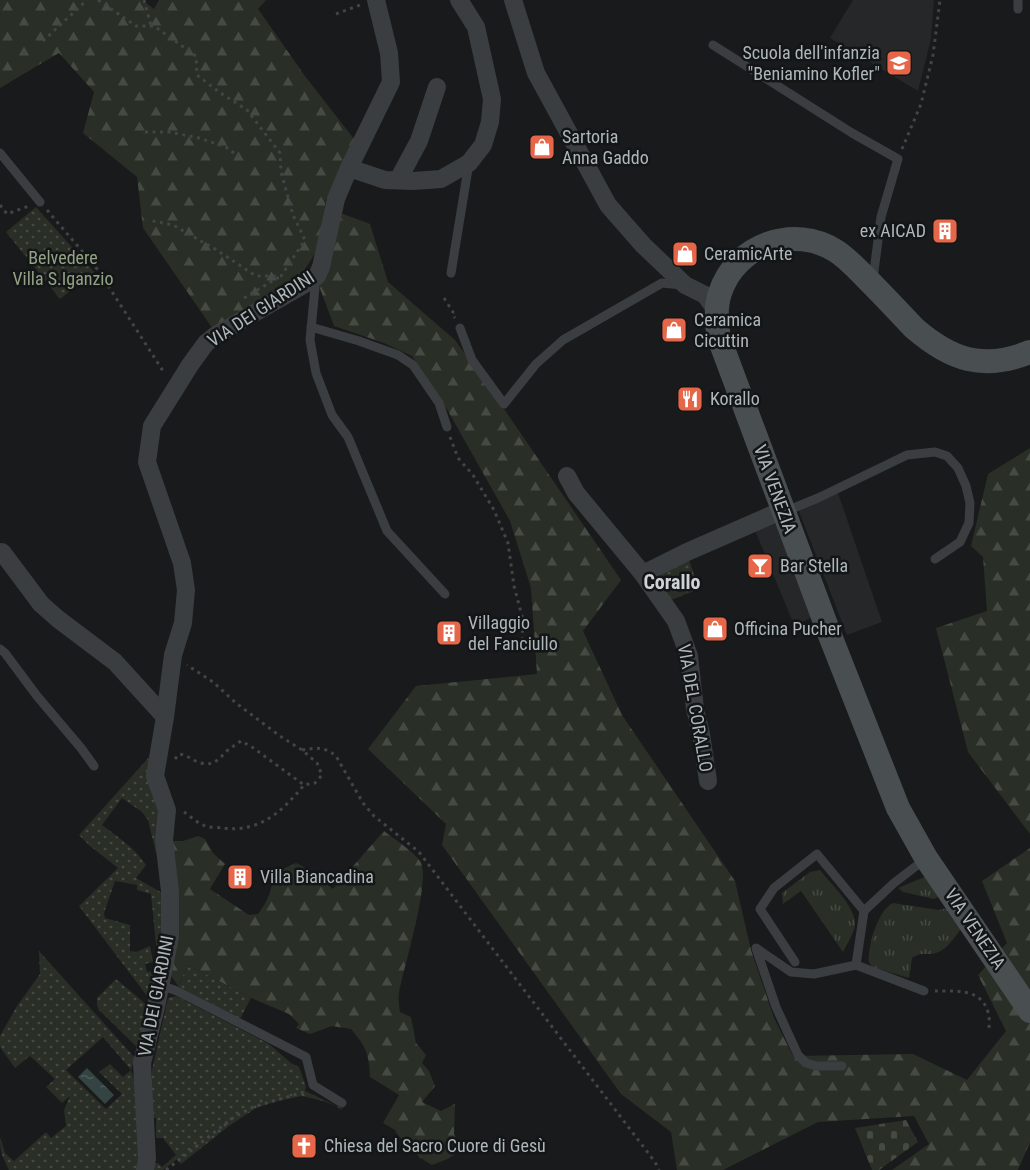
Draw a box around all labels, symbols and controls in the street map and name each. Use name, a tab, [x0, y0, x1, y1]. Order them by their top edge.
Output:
place label: Scuola dell'infanzia "Beniamino Kofler"	[742, 42, 880, 84]
school or university icon: Scuola dell'infanzia "Beniamino Kofler"	[884, 48, 914, 78]
place label: Sartoria Anna Gaddo	[562, 126, 649, 168]
shop icon: Sartoria Anna Gaddo	[527, 132, 557, 162]
building icon: ex AICAD	[930, 216, 960, 246]
place label: ex AICAD	[860, 220, 926, 241]
shop icon: CeramicArte	[670, 239, 700, 269]
place label: CeramicArte	[704, 243, 792, 264]
park label: Belvedere Villa S.Iganzio	[12, 247, 114, 289]
street label: VIA DEI GIARDINI	[204, 266, 318, 351]
place label: Ceramica Cicuttin	[694, 309, 761, 351]
shop icon: Ceramica Cicuttin	[659, 315, 689, 345]
restaurant icon: Korallo	[675, 384, 705, 414]
place label: Korallo	[710, 388, 760, 409]
street label: VIA VENEZIA	[750, 442, 801, 537]
bar icon: Bar Stella	[745, 551, 775, 581]
place label: Bar Stella	[780, 555, 848, 576]
district label: Corallo	[643, 570, 701, 594]
place label: Villaggio del Fanciullo	[468, 612, 558, 654]
shop icon: Officina Pucher	[700, 614, 730, 644]
building icon: Villaggio del Fanciullo	[434, 618, 464, 648]
place label: Officina Pucher	[734, 618, 842, 639]
street label: VIA DEL CORALLO	[674, 642, 717, 774]
building icon: Villa Biancadina	[225, 862, 255, 892]
place label: Villa Biancadina	[260, 866, 374, 887]
street label: VIA VENEZIA	[941, 884, 1010, 974]
street label: VIA DEI GIARDINI	[133, 934, 178, 1058]
church icon: Chiesa del Sacro Cuore di Gesù	[289, 1131, 319, 1161]
place label: Chiesa del Sacro Cuore di Gesù	[324, 1135, 546, 1156]

